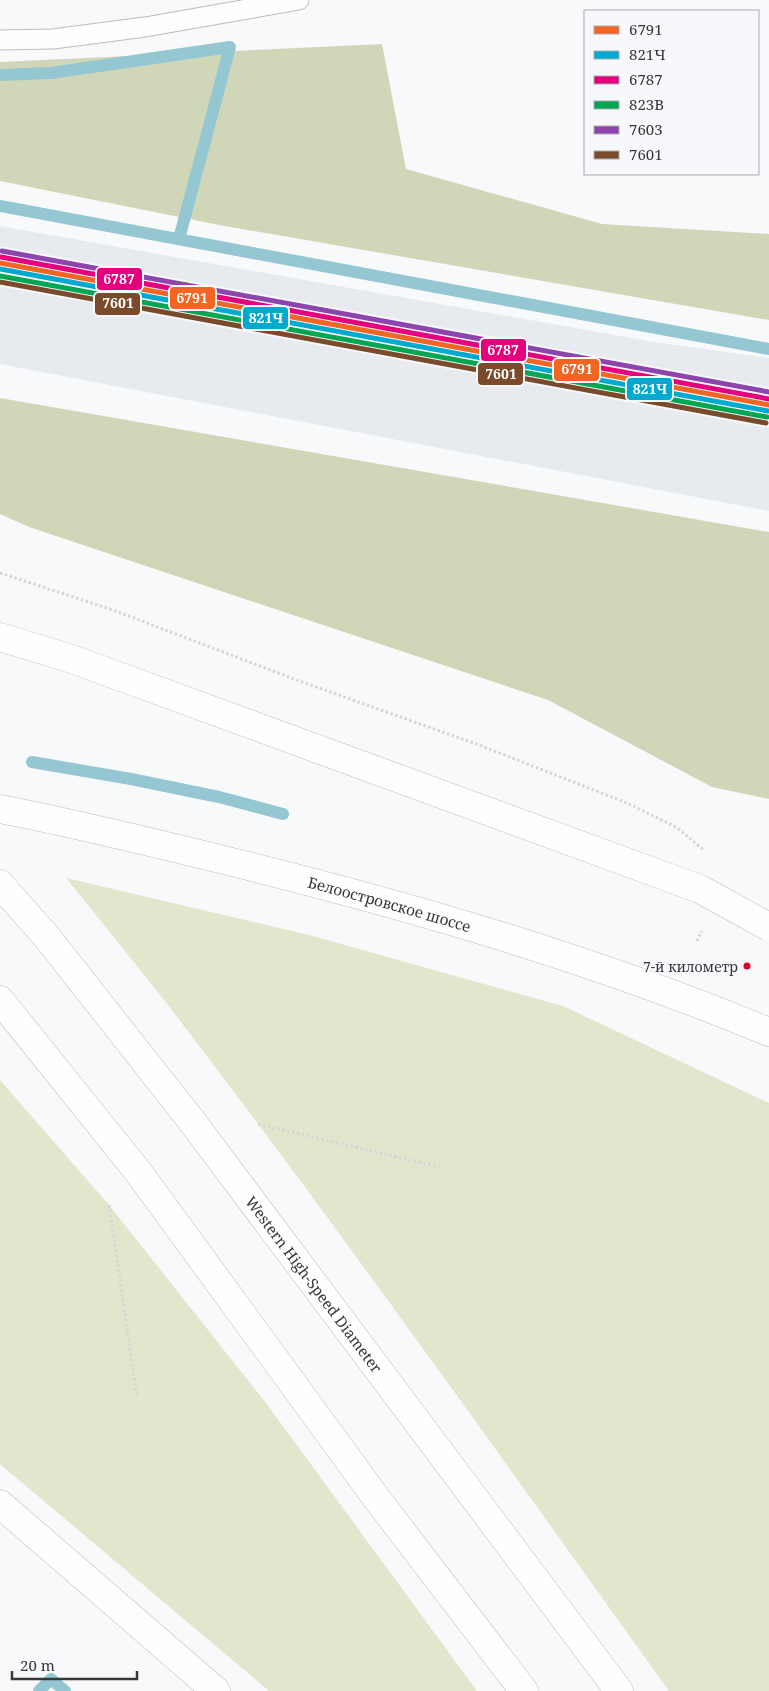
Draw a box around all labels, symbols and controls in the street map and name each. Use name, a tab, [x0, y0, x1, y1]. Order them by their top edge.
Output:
legend	[584, 10, 759, 175]
text: 6791	[629, 19, 663, 39]
text: 821Ч	[629, 44, 666, 64]
text: 6787	[629, 69, 663, 89]
text: 823В	[629, 94, 664, 114]
text: 7603	[629, 119, 663, 139]
text: 7601	[629, 144, 663, 164]
line badge: 6787	[96, 267, 143, 291]
text: 6787	[103, 269, 135, 288]
line badge: 6791	[169, 286, 216, 310]
text: 6791	[176, 288, 208, 307]
line badge: 7601	[94, 292, 141, 316]
text: 7601	[102, 293, 134, 312]
line badge: 821Ч	[242, 306, 289, 330]
text: 821Ч	[249, 308, 283, 327]
line badge: 6787	[480, 338, 527, 362]
text: 6787	[487, 340, 519, 359]
line badge: 6791	[553, 358, 600, 382]
text: 6791	[561, 359, 593, 378]
line badge: 7601	[477, 362, 524, 386]
text: 7601	[485, 364, 517, 383]
line badge: 821Ч	[626, 377, 673, 401]
text: 821Ч	[633, 379, 667, 398]
street label: Белоостровское шоссе	[306, 872, 473, 936]
place label: 7-й километр	[643, 957, 738, 976]
marker: 7-й километр	[742, 961, 752, 971]
street label: Western High-Speed Diameter	[241, 1192, 387, 1377]
scale bar	[12, 1648, 138, 1680]
text: 20 m	[20, 1655, 55, 1675]

